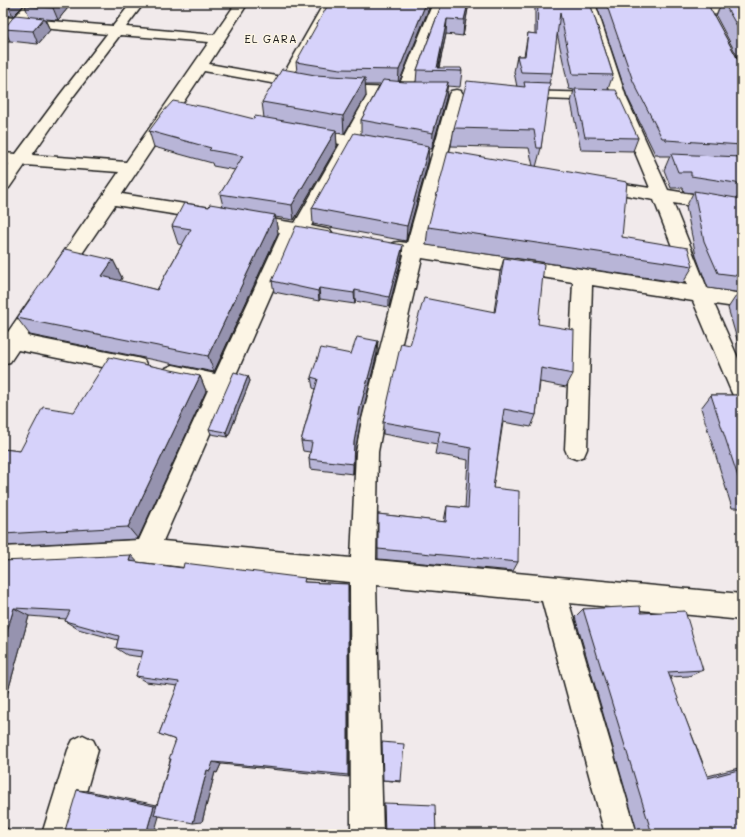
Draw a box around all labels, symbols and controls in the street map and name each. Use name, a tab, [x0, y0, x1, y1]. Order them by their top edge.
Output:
district label: EL GARA	[244, 31, 298, 46]

